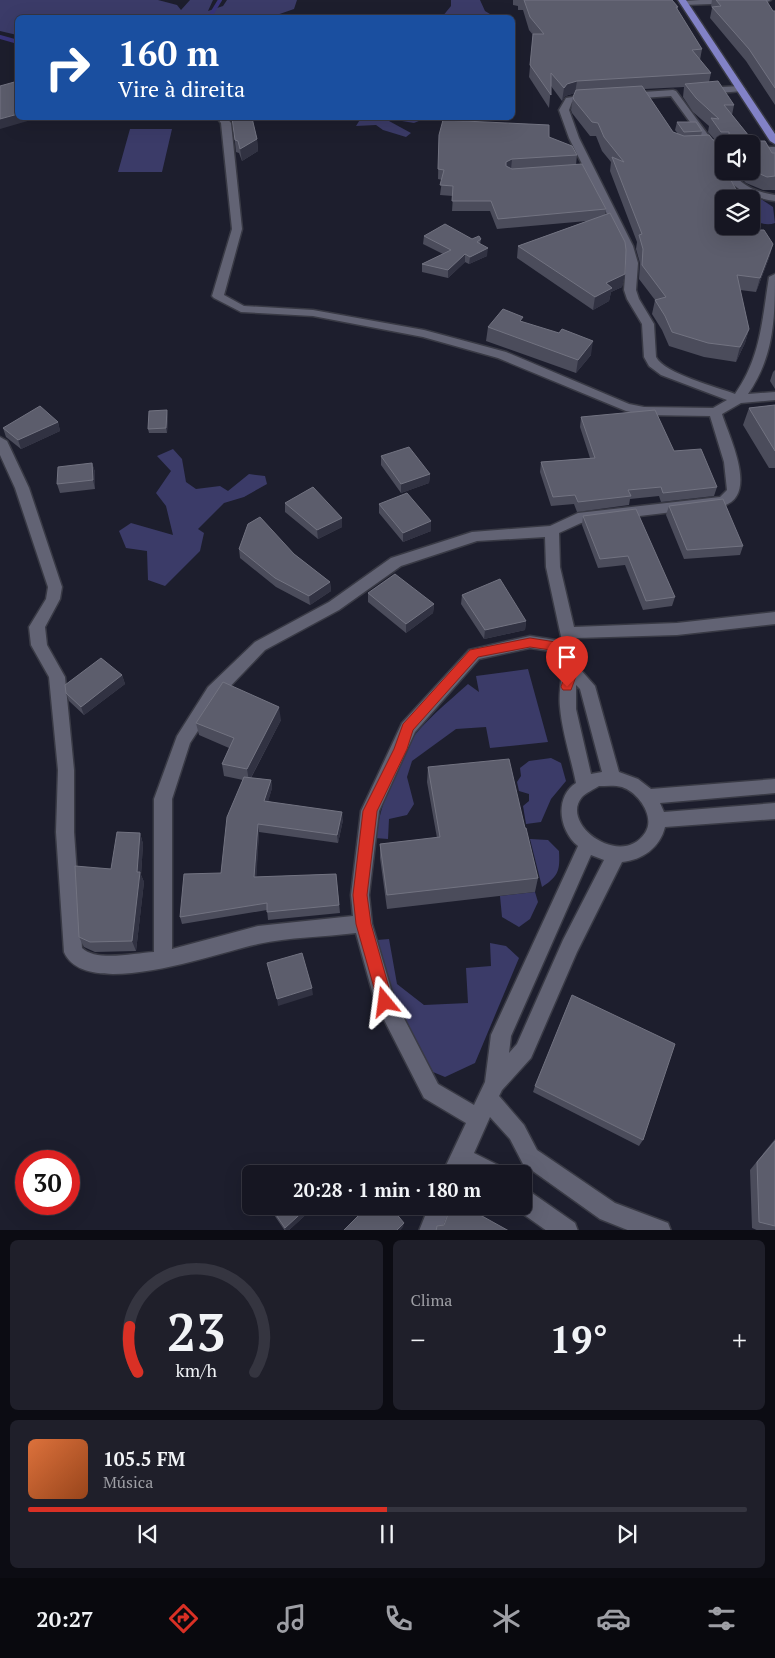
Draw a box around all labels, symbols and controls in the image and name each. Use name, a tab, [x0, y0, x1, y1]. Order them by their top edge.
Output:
text: 160 m	[118, 30, 219, 76]
icon: right	[35, 35, 100, 100]
text: Vire à direita	[118, 74, 245, 103]
map controls	[715, 135, 760, 235]
button: sound	[715, 135, 760, 180]
button: layers	[715, 190, 760, 235]
pin	[546, 636, 588, 687]
icon: arrive	[553, 643, 581, 671]
position arrow	[358, 975, 410, 1027]
speed limit sign: 30	[15, 1150, 80, 1215]
text: 20:28 · 1 min · 180 m	[293, 1177, 481, 1202]
text: Clima	[411, 1289, 452, 1311]
text: 23	[167, 1297, 226, 1366]
text: 19°	[549, 1314, 608, 1364]
text: −	[411, 1321, 425, 1358]
text: +	[732, 1321, 747, 1358]
text: km/h	[176, 1358, 217, 1382]
text: 105.5 FM	[103, 1446, 185, 1471]
text: Música	[103, 1471, 153, 1493]
icon: previous	[134, 1520, 162, 1548]
icon: pause	[373, 1520, 401, 1548]
icon: next	[613, 1520, 641, 1548]
icon: directions	[166, 1601, 201, 1636]
icon: music	[274, 1601, 309, 1636]
icon: phone	[381, 1601, 416, 1636]
icon: climate	[489, 1601, 524, 1636]
icon: car	[596, 1601, 631, 1636]
icon: filters	[704, 1601, 739, 1636]
text: 20:27	[36, 1604, 94, 1633]

